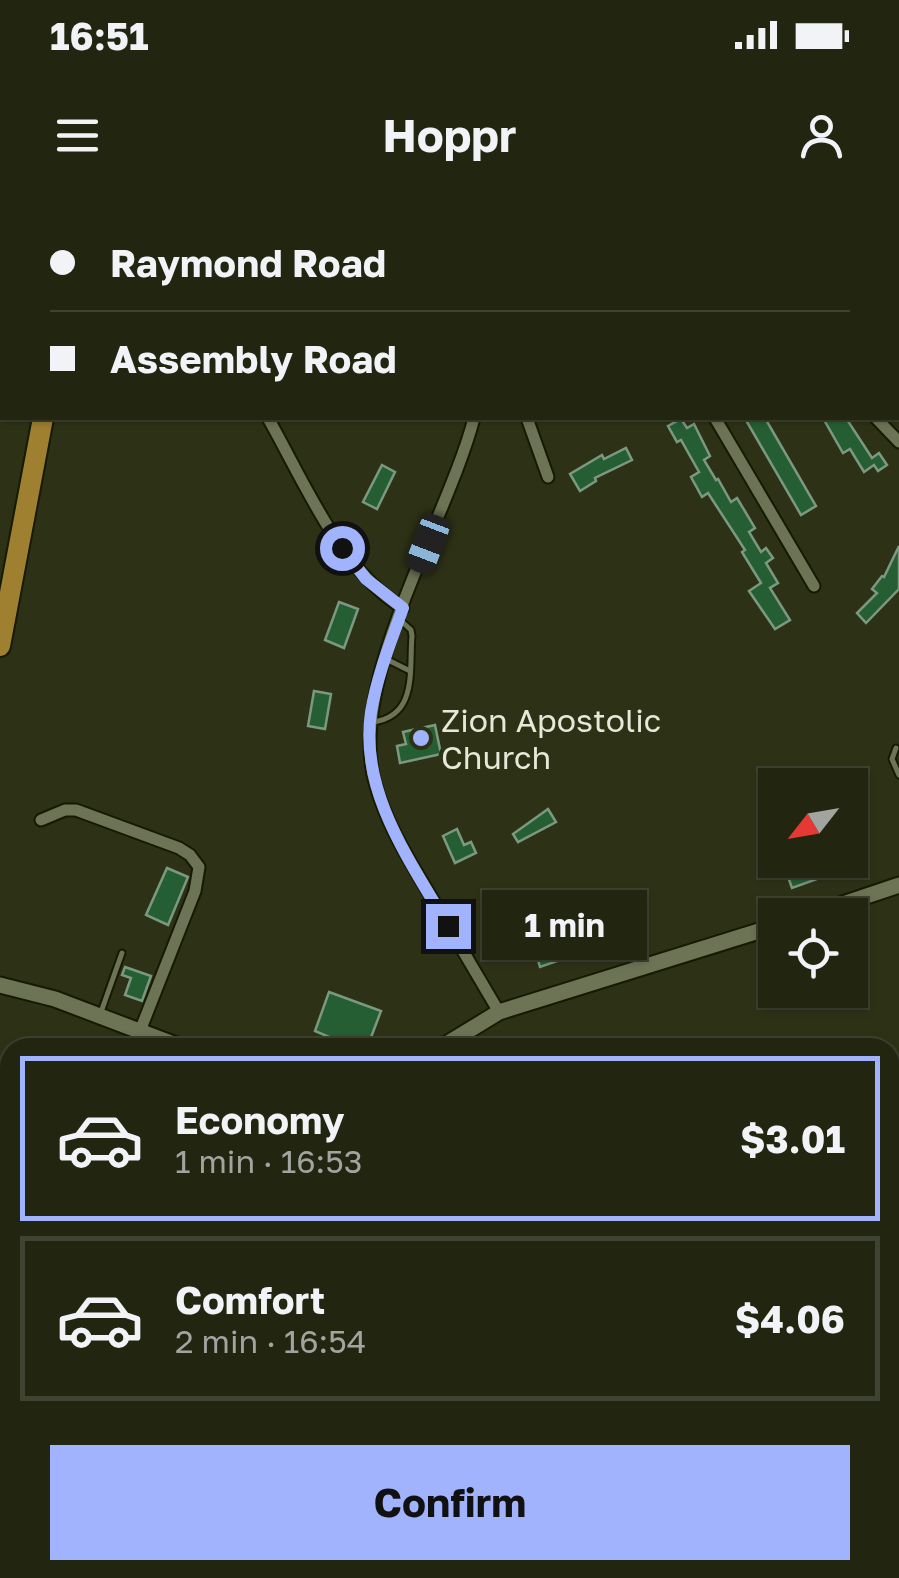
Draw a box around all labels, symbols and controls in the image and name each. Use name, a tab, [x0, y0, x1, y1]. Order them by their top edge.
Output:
text: 16:51	[50, 13, 149, 58]
icon: menu	[50, 108, 105, 163]
text: Hoppr	[382, 108, 517, 162]
icon: person	[794, 108, 849, 163]
text: Raymond Road	[110, 240, 386, 285]
text: Assembly Road	[110, 336, 397, 381]
car	[403, 511, 453, 577]
route start	[320, 526, 365, 571]
place label: Zion Apostolic Church	[441, 701, 661, 776]
marker: Zion Apostolic Church	[410, 727, 432, 749]
north arrow	[758, 768, 868, 878]
map controls	[758, 768, 868, 1008]
callout: 1 min	[483, 891, 648, 961]
button: locate	[758, 898, 868, 1008]
route end	[426, 904, 471, 949]
text: 1 min	[524, 906, 605, 944]
icon: car	[55, 1094, 145, 1184]
text: Economy	[175, 1097, 344, 1142]
text: $3.01	[740, 1116, 845, 1161]
text: 1 min · 16:53	[175, 1142, 362, 1180]
icon: car	[55, 1274, 145, 1364]
text: Comfort	[175, 1277, 325, 1322]
text: $4.06	[735, 1296, 845, 1341]
text: 2 min · 16:54	[175, 1322, 366, 1360]
button: Confirm	[50, 1445, 850, 1560]

